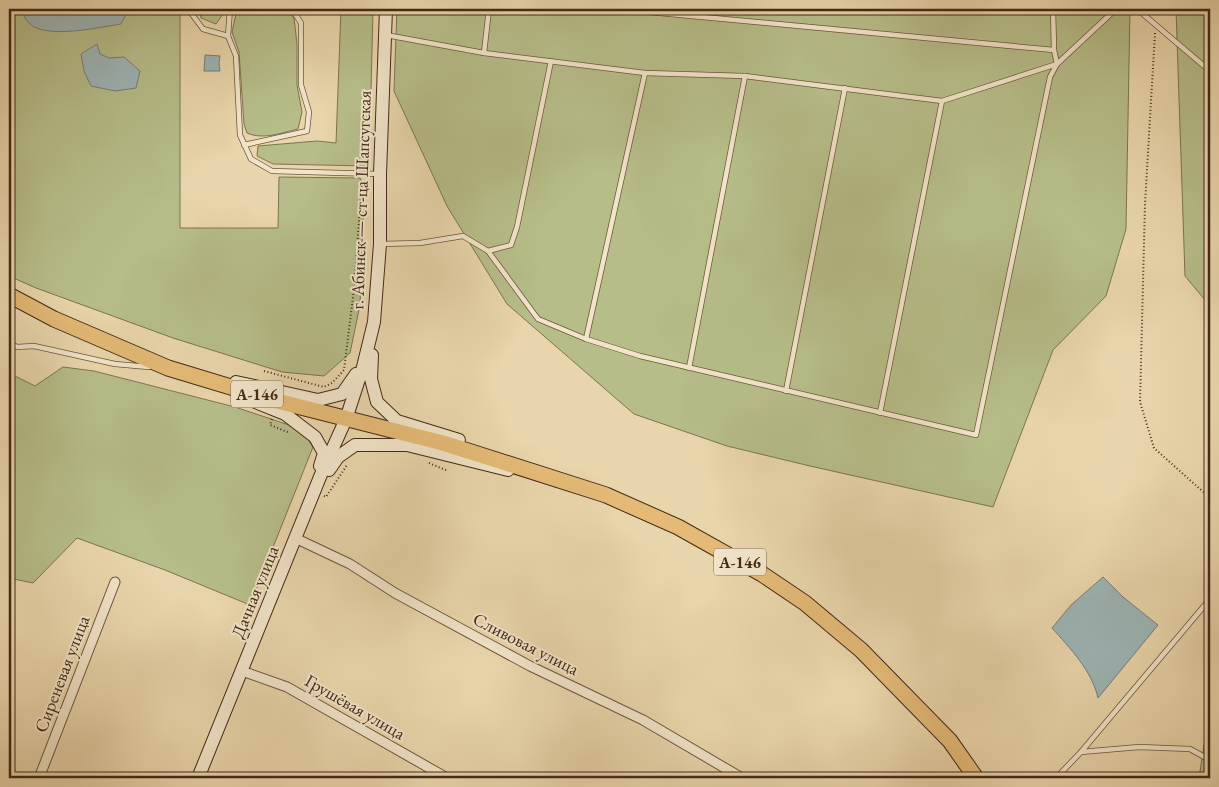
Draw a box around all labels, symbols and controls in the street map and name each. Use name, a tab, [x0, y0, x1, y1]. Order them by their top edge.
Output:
street label: г. Абинск — ст-ца Шапсугская	[345, 90, 376, 310]
road number: А-146	[231, 380, 283, 408]
street label: Дачная улица	[226, 541, 284, 641]
road number: А-146	[714, 548, 766, 576]
street label: Сливовая улица	[469, 607, 584, 680]
street label: Сиреневая улица	[29, 611, 95, 736]
street label: Грушёвая улица	[301, 669, 410, 745]

